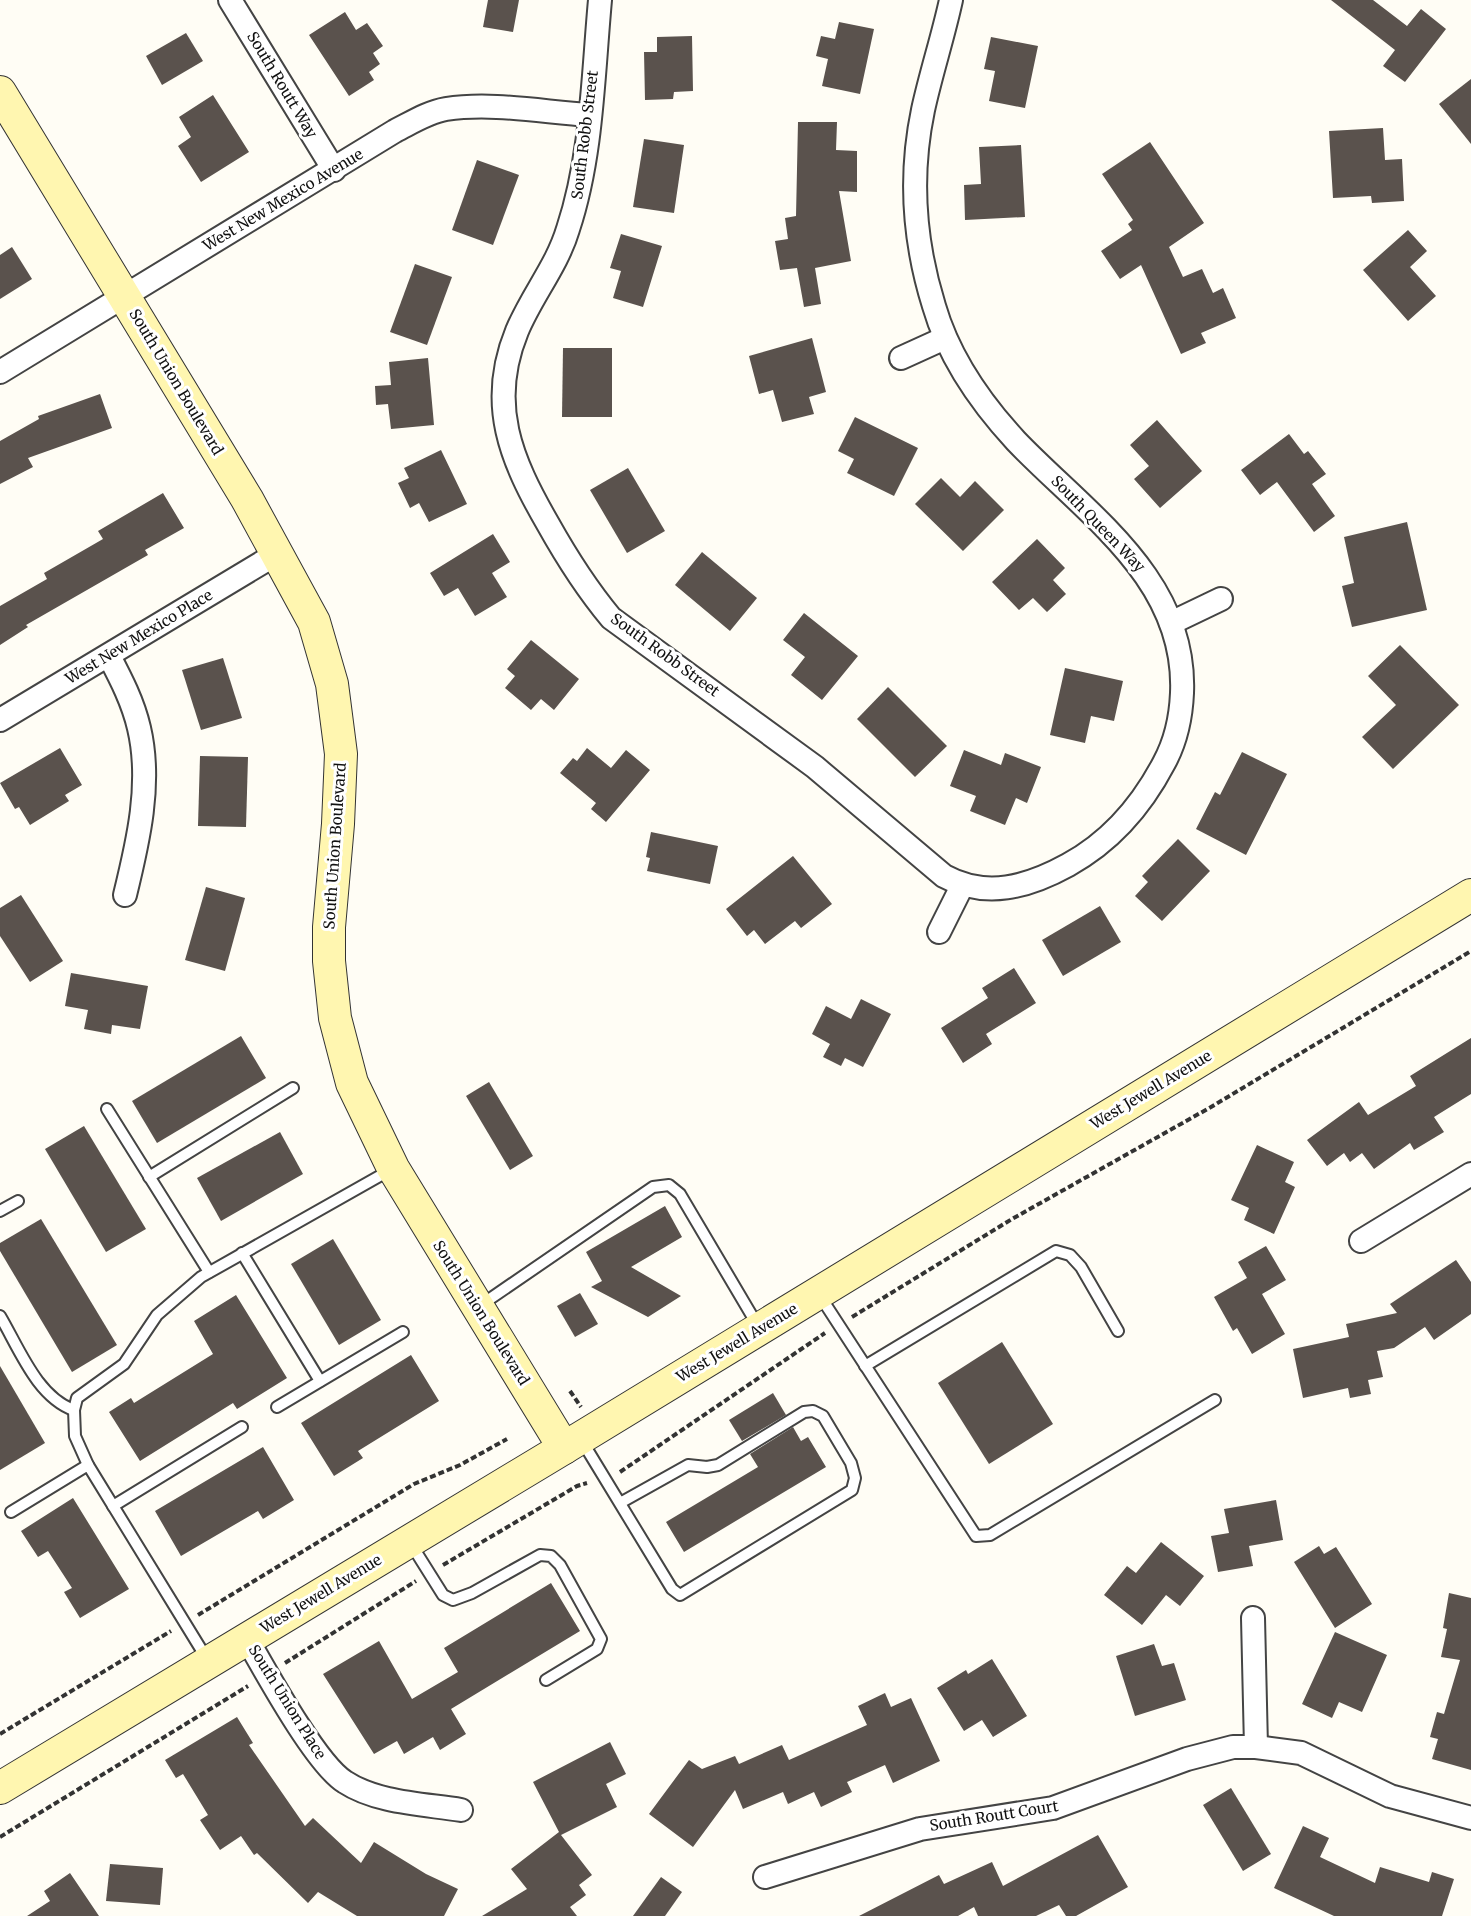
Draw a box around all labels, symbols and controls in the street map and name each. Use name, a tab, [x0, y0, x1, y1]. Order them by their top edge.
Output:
street label: South Routt Way	[243, 28, 322, 142]
street label: South Robb Street	[567, 69, 602, 201]
street label: West New Mexico Avenue	[198, 144, 366, 255]
street label: South Union Boulevard	[125, 305, 228, 458]
street label: South Queen Way	[1047, 471, 1149, 576]
street label: West New Mexico Place	[61, 585, 216, 689]
street label: South Robb Street	[607, 609, 724, 701]
street label: South Union Boulevard	[319, 762, 350, 930]
street label: West Jewell Avenue	[1086, 1046, 1215, 1134]
street label: South Union Boulevard	[429, 1237, 534, 1389]
street label: West Jewell Avenue	[672, 1299, 801, 1387]
street label: West Jewell Avenue	[256, 1550, 385, 1638]
street label: South Union Place	[245, 1641, 330, 1763]
street label: South Routt Court	[928, 1796, 1060, 1835]

